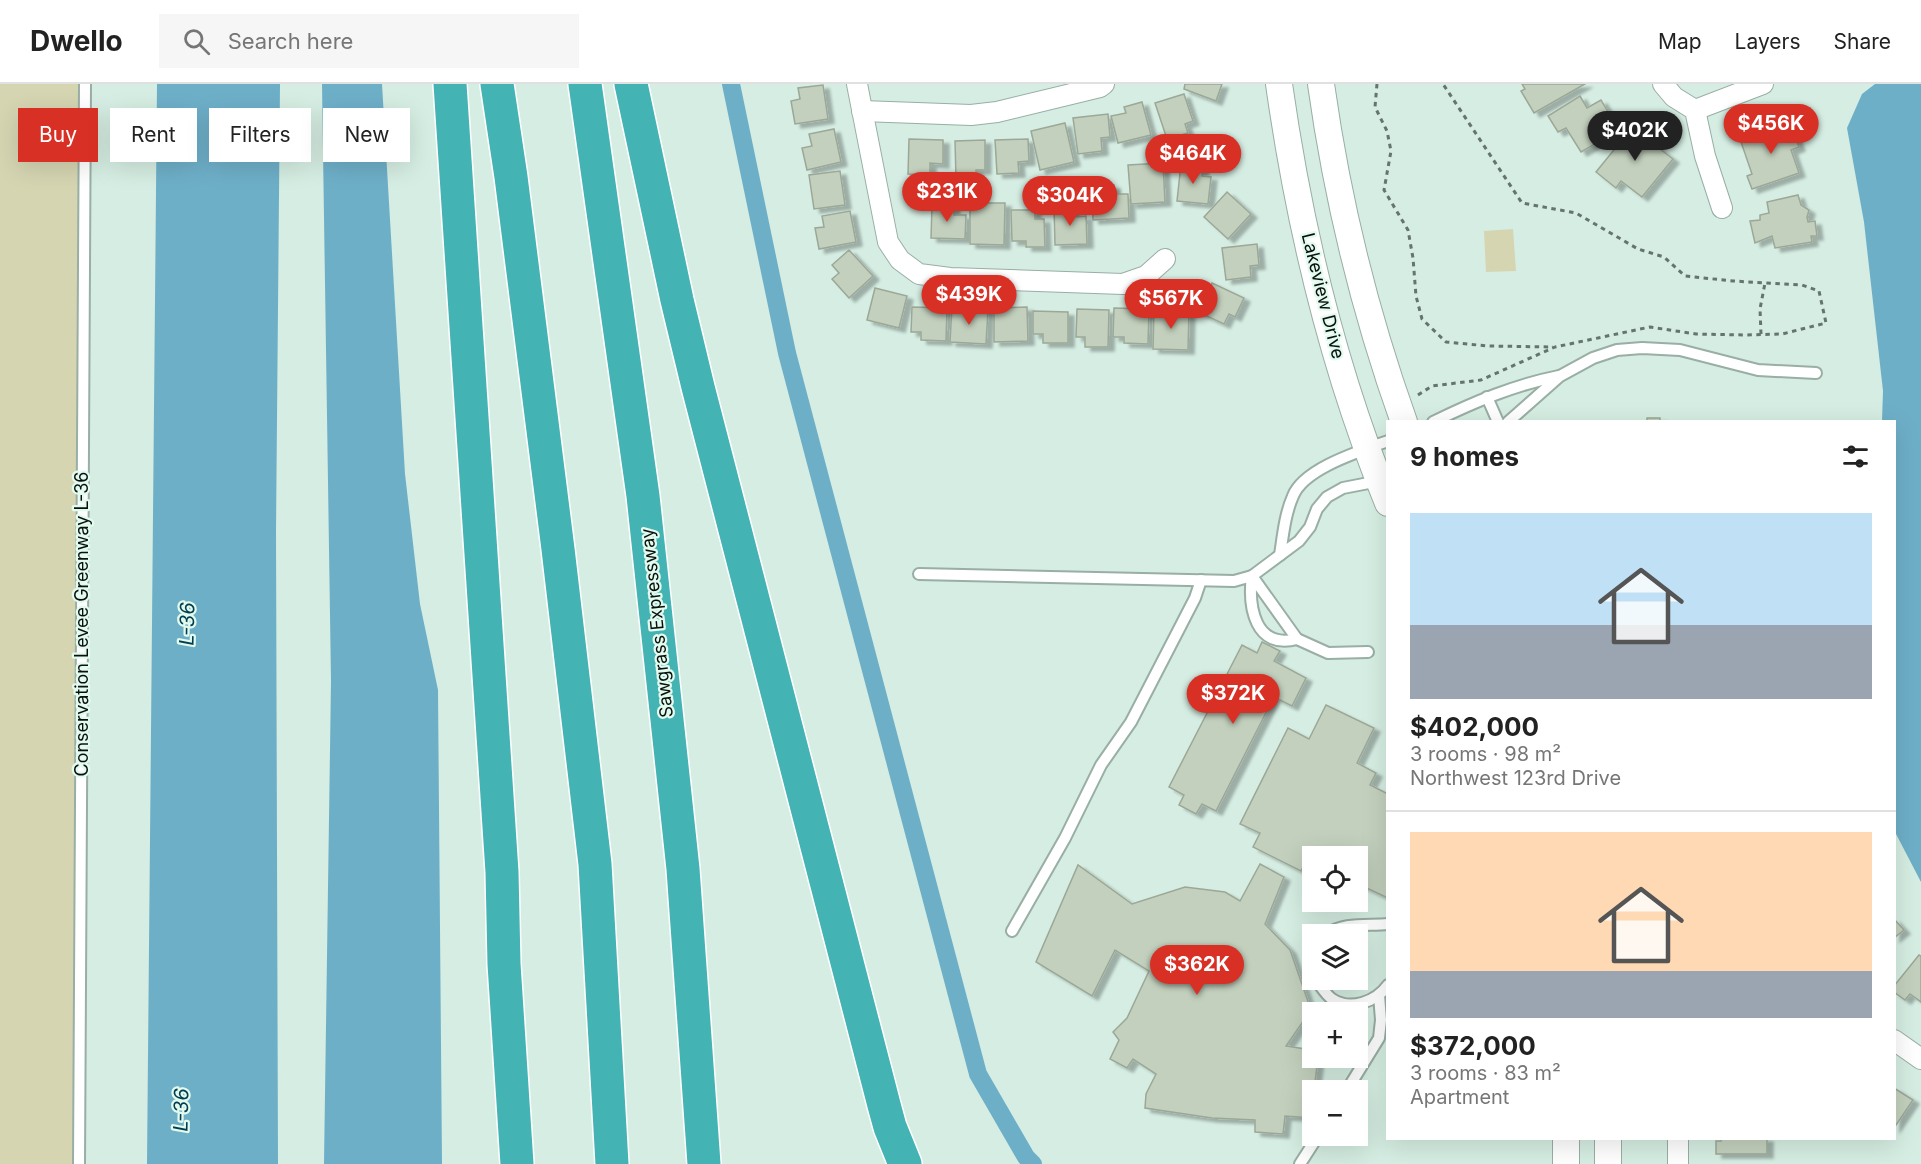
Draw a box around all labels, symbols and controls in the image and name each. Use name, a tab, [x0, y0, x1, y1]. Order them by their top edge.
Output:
search box	[159, 14, 579, 68]
text: Dwello	[30, 24, 123, 58]
icon: search	[180, 25, 213, 58]
text: Search here	[228, 28, 353, 54]
text: Map	[1658, 29, 1702, 54]
text: Layers	[1735, 29, 1801, 54]
text: Share	[1834, 29, 1891, 54]
pin: $456K	[1729, 104, 1813, 155]
chip: Buy	[18, 108, 98, 162]
chip: Rent	[110, 108, 197, 162]
chip: Filters	[209, 108, 311, 162]
chip: New	[323, 108, 410, 162]
pin: $402K	[1593, 111, 1677, 162]
text: $456K	[1738, 111, 1804, 135]
text: $402K	[1601, 118, 1669, 142]
pin: $464K	[1151, 134, 1235, 185]
text: $464K	[1159, 141, 1227, 165]
pin: $231K	[905, 172, 989, 223]
pin: $304K	[1028, 176, 1112, 227]
text: $231K	[916, 179, 978, 203]
text: $304K	[1036, 183, 1104, 207]
street label: Lakeview Drive	[1298, 231, 1349, 361]
pin: $439K	[927, 275, 1011, 326]
pin: $567K	[1129, 279, 1213, 330]
text: $439K	[936, 282, 1002, 306]
text: $567K	[1139, 286, 1203, 310]
icon: filters	[1839, 440, 1872, 473]
text: 9 homes	[1410, 441, 1519, 472]
street label: Conservation Levee Greenway L-36	[71, 472, 92, 776]
street label: Sawgrass Expressway	[636, 527, 677, 719]
icon: home	[1587, 552, 1695, 660]
water label: L-36	[175, 602, 199, 646]
pin: $372K	[1191, 674, 1275, 725]
text: $372K	[1201, 681, 1265, 705]
text: $402,000	[1410, 711, 1539, 742]
text: 3 rooms · 98 m²	[1410, 742, 1561, 766]
text: Northwest 123rd Drive	[1410, 766, 1621, 790]
map controls	[1302, 846, 1368, 1146]
button: locate	[1302, 846, 1368, 912]
icon: home	[1587, 871, 1695, 979]
button: layers	[1302, 924, 1368, 990]
pin: $362K	[1155, 945, 1239, 996]
text: $362K	[1164, 952, 1230, 976]
button: +	[1302, 1002, 1368, 1068]
text: $372,000	[1410, 1030, 1536, 1061]
text: 3 rooms · 83 m²	[1410, 1061, 1561, 1085]
button: −	[1302, 1080, 1368, 1146]
text: Apartment	[1410, 1085, 1509, 1109]
water label: L-36	[169, 1088, 193, 1132]

